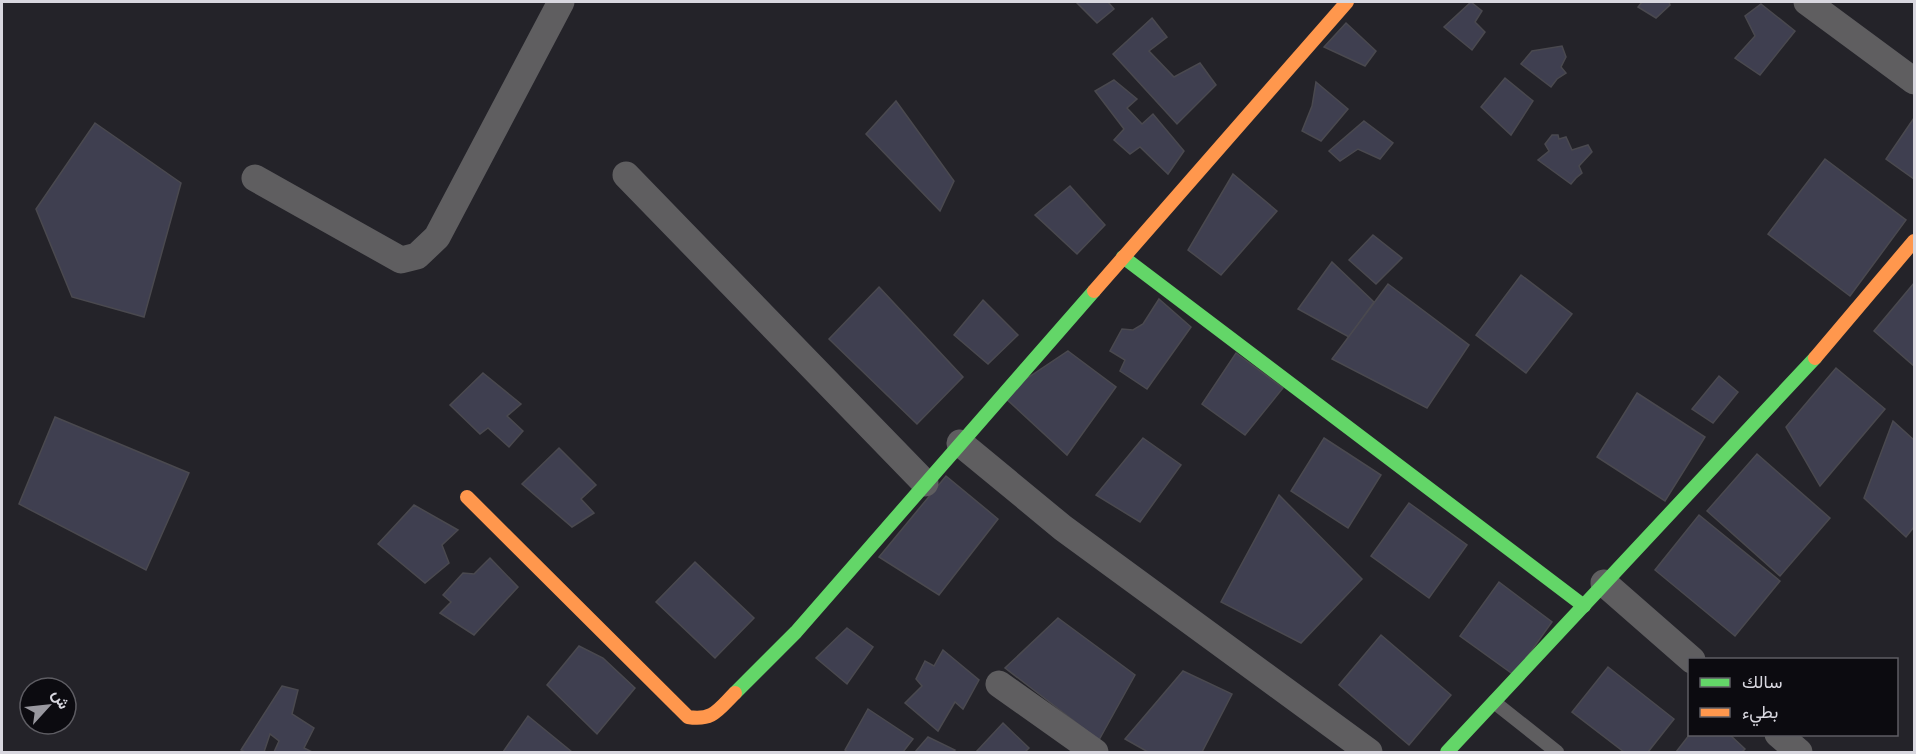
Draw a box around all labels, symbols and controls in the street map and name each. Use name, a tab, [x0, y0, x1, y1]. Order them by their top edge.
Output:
legend	[1688, 658, 1898, 736]
text: سالك	[1742, 669, 1782, 695]
north arrow	[18, 676, 78, 736]
text: ش	[46, 686, 76, 713]
text: بطيء	[1742, 699, 1778, 727]

